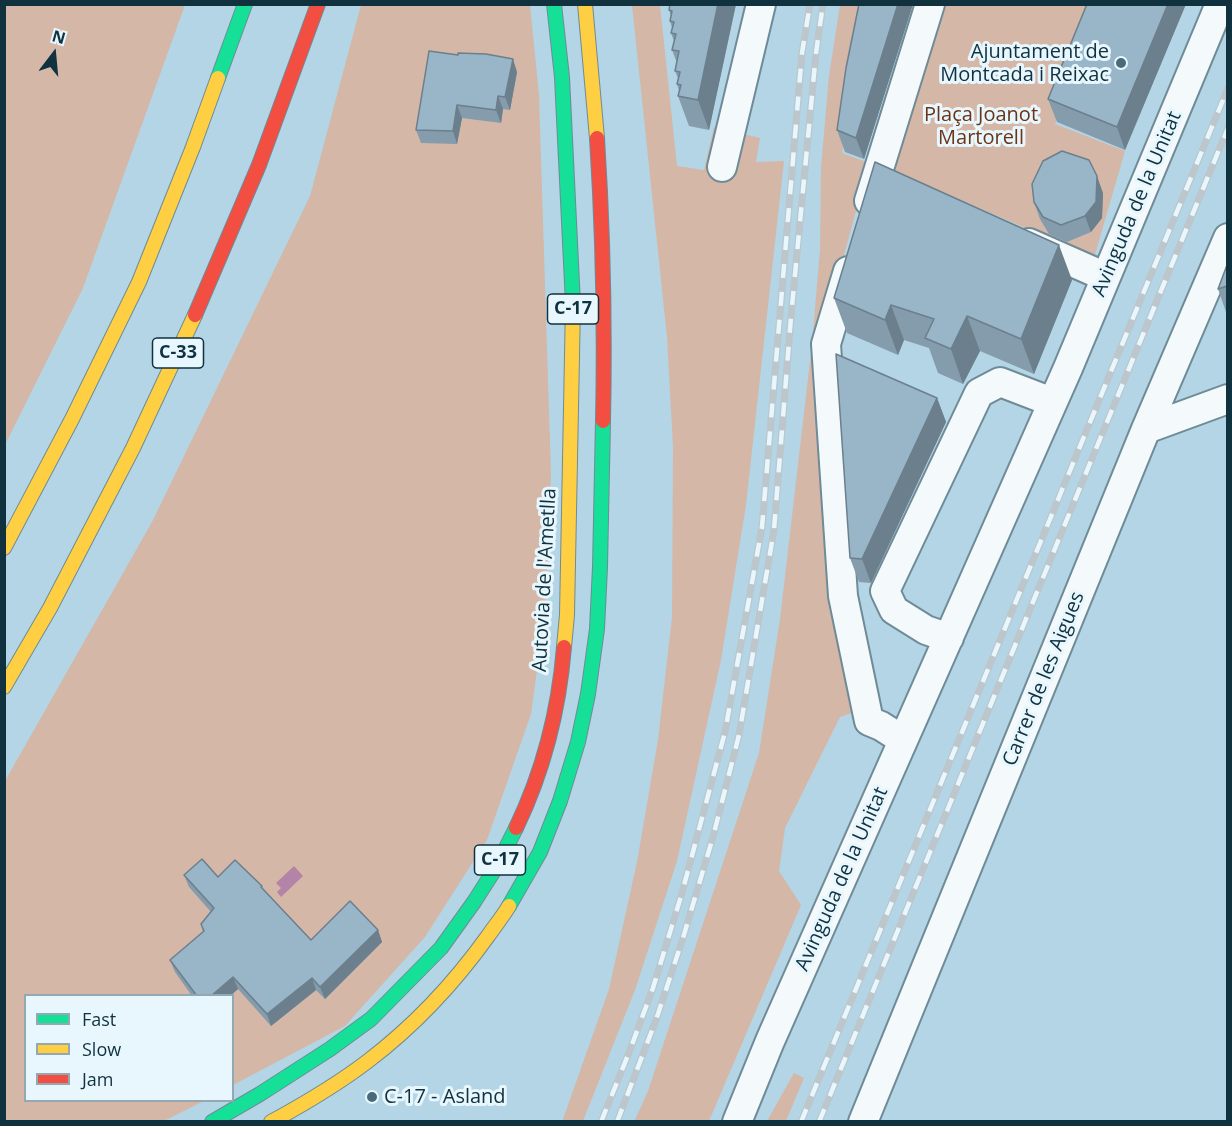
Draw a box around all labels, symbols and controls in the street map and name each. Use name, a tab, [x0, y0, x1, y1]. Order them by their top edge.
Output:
north arrow	[24, 24, 84, 84]
text: N	[50, 24, 68, 49]
place label: Ajuntament de Montcada i Reixac	[940, 40, 1109, 87]
marker: Ajuntament de Montcada i Reixac	[1114, 56, 1128, 70]
park label: Plaça Joanot Martorell	[924, 103, 1038, 150]
street label: Avinguda de la Unitat	[1087, 108, 1187, 300]
road number: C-17	[548, 294, 598, 324]
road number: C-33	[152, 338, 204, 368]
street label: Autovia de l'Ametlla	[528, 487, 562, 673]
street label: Carrer de les Aigues	[998, 588, 1090, 770]
street label: Avinguda de la Unitat	[791, 783, 893, 975]
road number: C-17	[474, 845, 526, 875]
legend	[24, 994, 234, 1102]
text: Fast	[82, 1007, 116, 1031]
text: Slow	[82, 1037, 121, 1061]
text: Jam	[82, 1067, 114, 1091]
place label: C-17 - Asland	[384, 1085, 506, 1109]
marker: C-17 - Asland	[365, 1090, 379, 1104]

